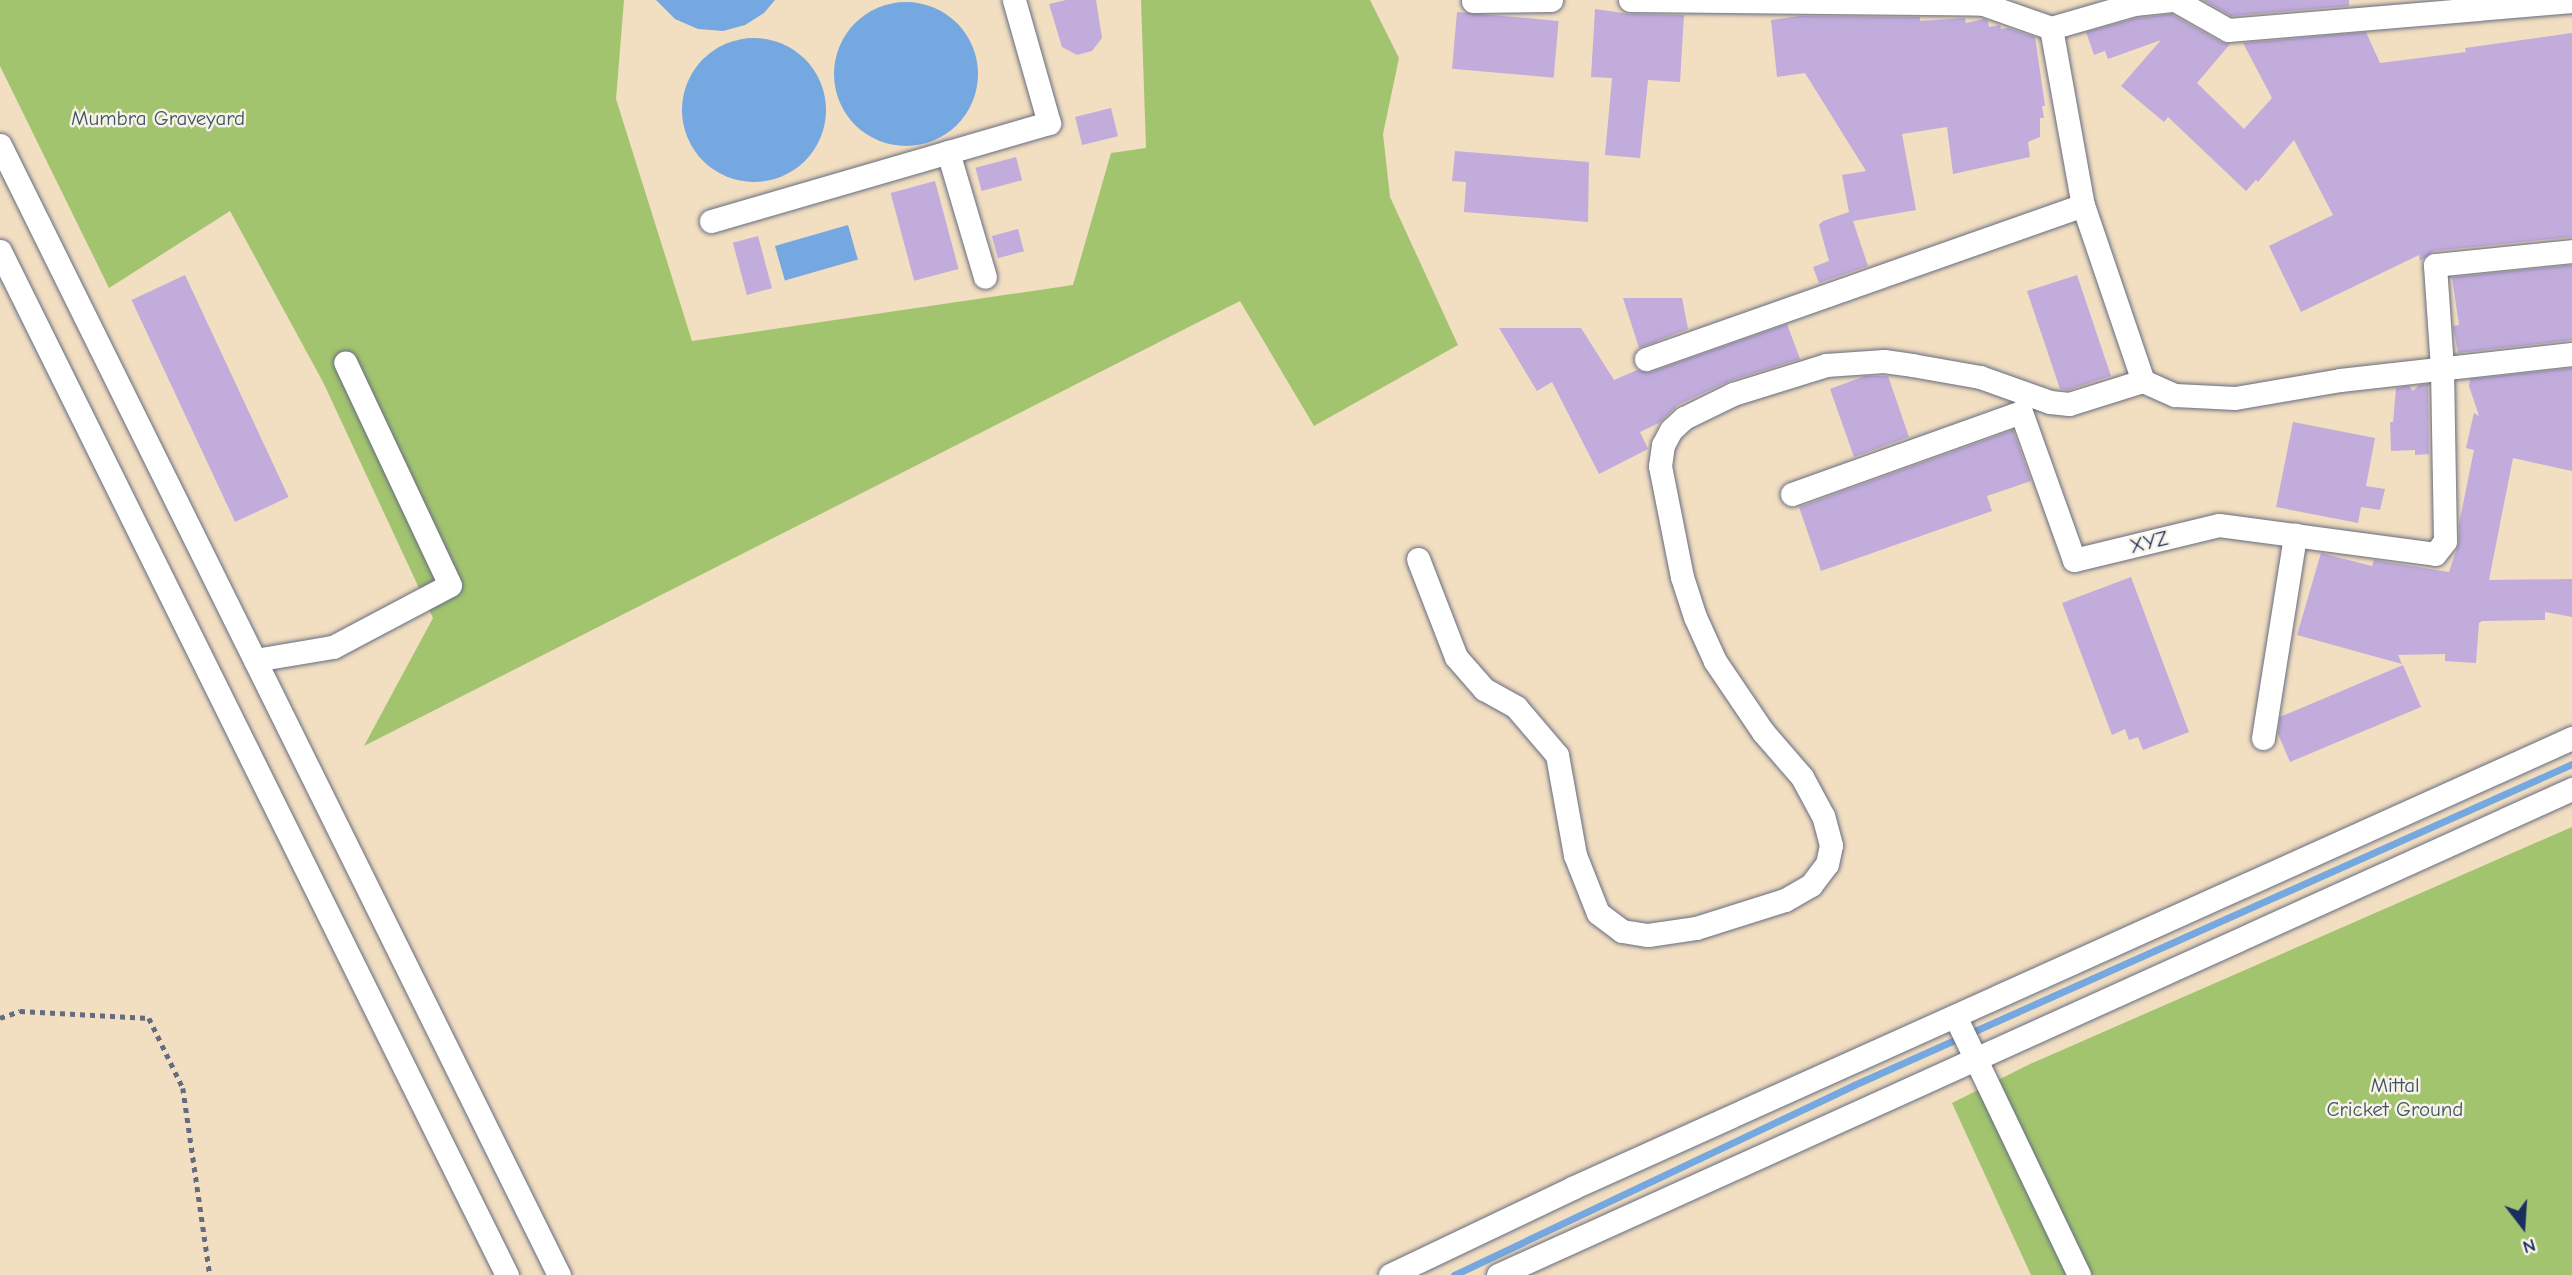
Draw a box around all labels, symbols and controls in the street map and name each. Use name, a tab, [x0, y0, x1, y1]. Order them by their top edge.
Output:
park label: Mumbra Graveyard	[71, 105, 245, 131]
street label: XYZ	[2127, 525, 2171, 559]
park label: Mittal Cricket Ground	[2327, 1072, 2463, 1122]
north arrow	[2488, 1191, 2558, 1261]
text: N	[2520, 1234, 2538, 1258]

